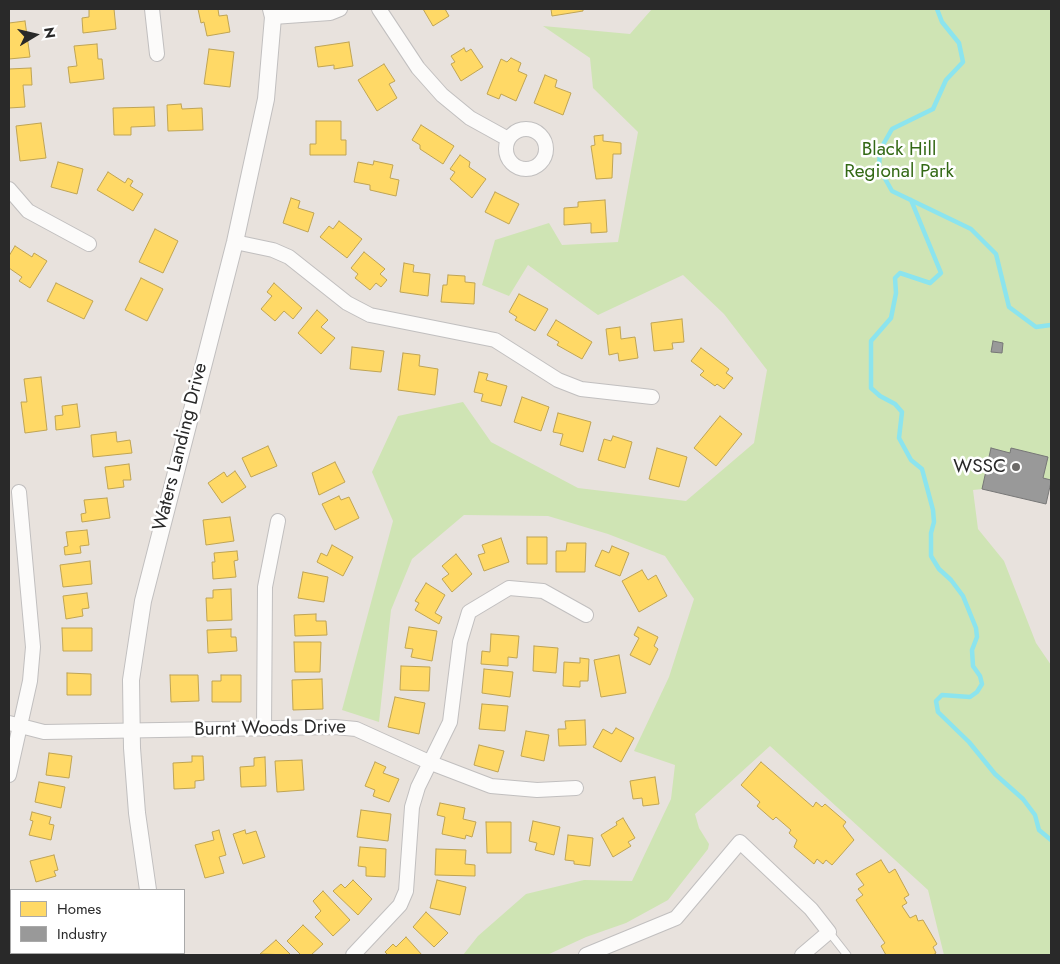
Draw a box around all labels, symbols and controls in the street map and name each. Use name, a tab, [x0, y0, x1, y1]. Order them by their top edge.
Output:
north arrow	[10, 10, 60, 60]
text: N	[39, 26, 61, 40]
park label: Black Hill Regional Park	[844, 139, 954, 183]
street label: Waters Landing Drive	[149, 361, 213, 533]
place label: WSSC	[953, 456, 1006, 478]
marker: WSSC	[1010, 461, 1022, 473]
street label: Burnt Woods Drive	[194, 716, 346, 742]
legend	[10, 889, 185, 954]
text: Homes	[57, 898, 101, 920]
text: Industry	[57, 923, 107, 945]

